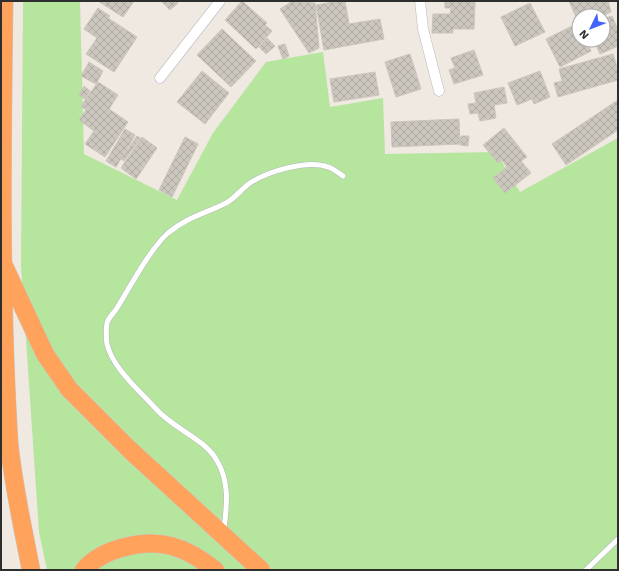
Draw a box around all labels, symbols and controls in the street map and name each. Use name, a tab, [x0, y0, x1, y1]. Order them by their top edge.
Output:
north arrow	[571, 8, 611, 48]
text: N	[577, 27, 592, 42]

